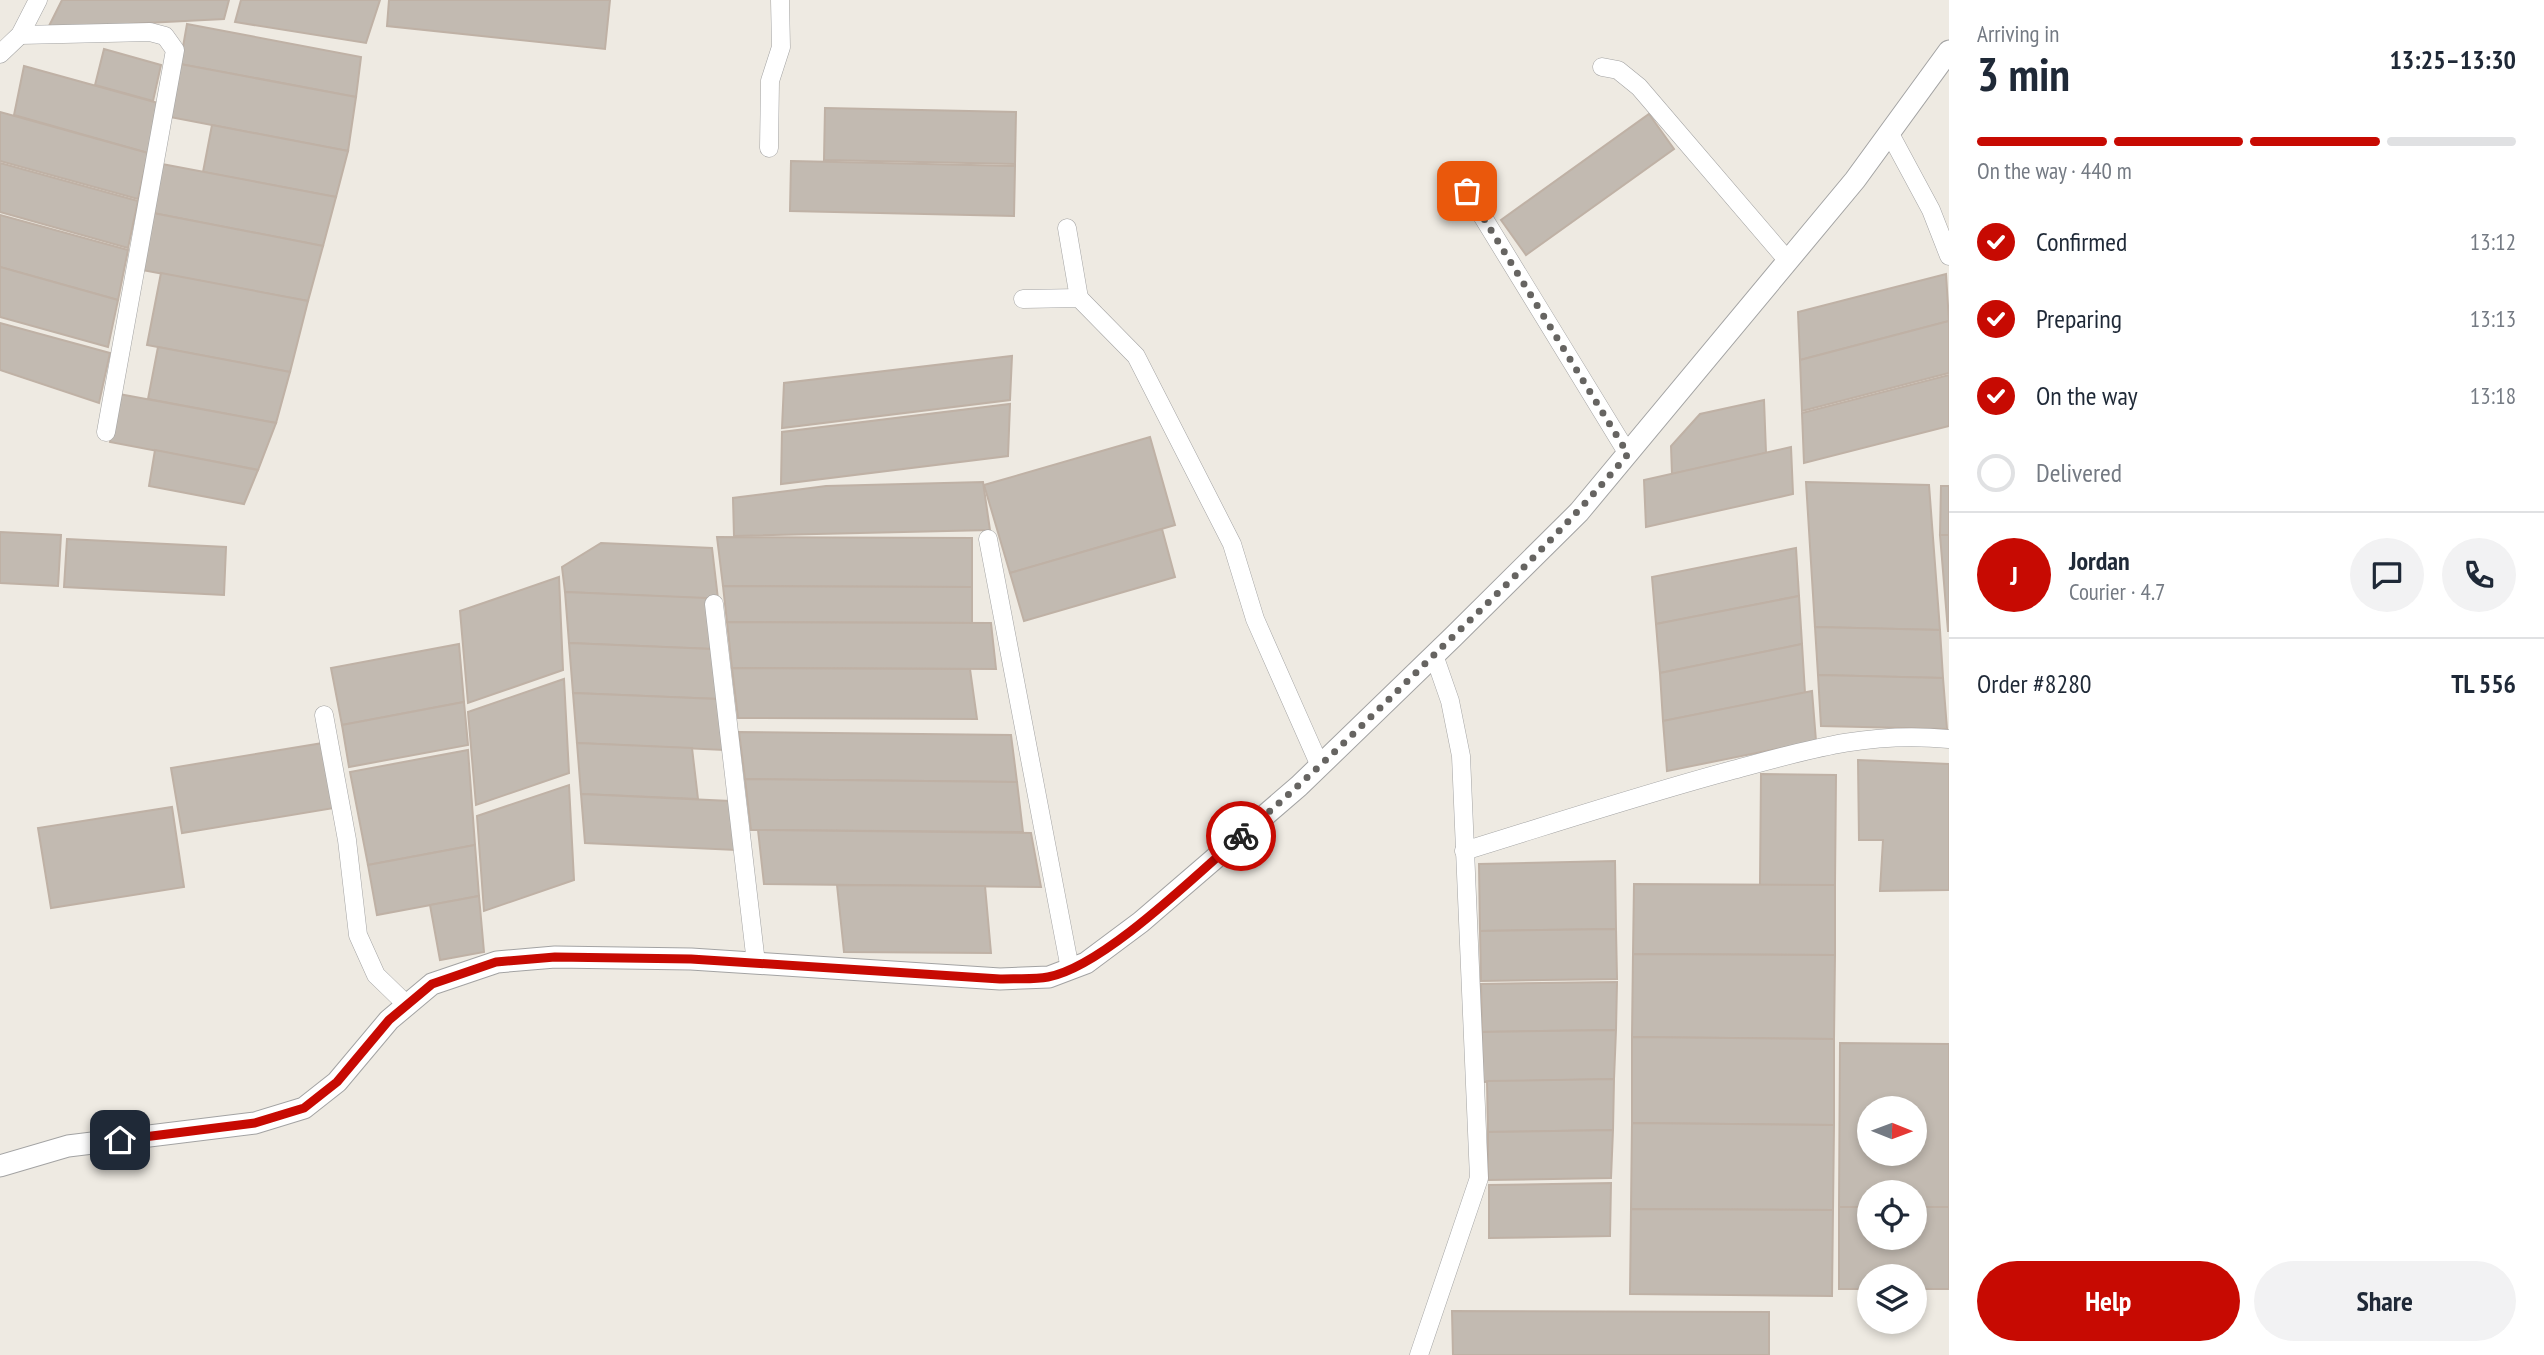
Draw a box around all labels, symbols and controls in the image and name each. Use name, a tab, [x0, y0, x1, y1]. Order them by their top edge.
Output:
text: Arriving in	[1977, 19, 2059, 48]
text: 13:25–13:30	[2389, 43, 2516, 76]
text: 3 min	[1977, 44, 2070, 104]
text: On the way · 440 m	[1977, 156, 2132, 185]
pin	[1437, 161, 1497, 221]
icon: bag	[1448, 172, 1486, 210]
icon: check	[1977, 223, 2015, 261]
text: Confirmed	[2036, 225, 2127, 258]
text: 13:12	[2470, 227, 2516, 256]
icon: check	[1977, 300, 2015, 338]
text: Preparing	[2036, 302, 2122, 335]
text: 13:13	[2470, 304, 2516, 333]
icon: check	[1977, 377, 2015, 415]
text: On the way	[2036, 379, 2138, 412]
text: 13:18	[2470, 381, 2516, 410]
text: Delivered	[2036, 456, 2122, 489]
button: chat	[2350, 538, 2424, 612]
button: phone	[2442, 538, 2516, 612]
text: Jordan	[2069, 544, 2130, 577]
text: J	[2010, 559, 2018, 592]
text: Courier · 4.7	[2069, 577, 2165, 606]
text: Order #8280	[1977, 667, 2092, 700]
text: TL 556	[2451, 667, 2516, 700]
courier	[1206, 801, 1276, 871]
icon: bike	[1222, 817, 1260, 855]
north arrow	[1857, 1096, 1927, 1166]
map controls	[1857, 1096, 1927, 1334]
pin	[90, 1110, 150, 1170]
icon: home	[101, 1121, 139, 1159]
button: locate	[1857, 1180, 1927, 1250]
button: Help	[1977, 1261, 2240, 1341]
button: Share	[2254, 1261, 2516, 1341]
button: layers	[1857, 1264, 1927, 1334]

